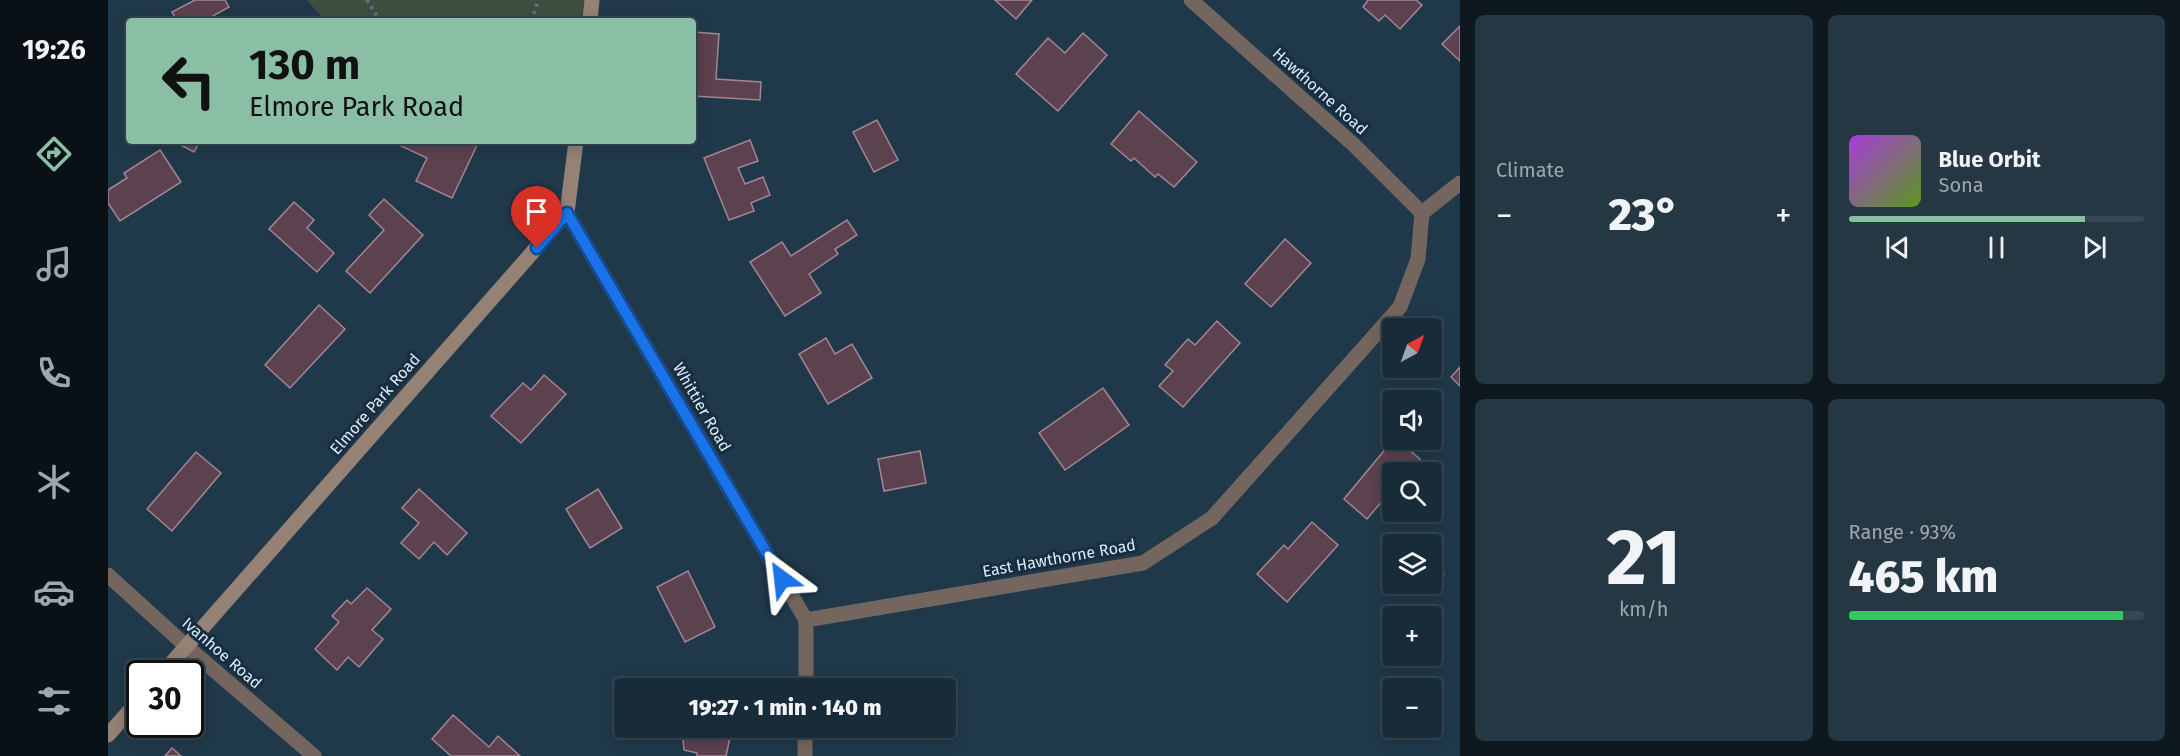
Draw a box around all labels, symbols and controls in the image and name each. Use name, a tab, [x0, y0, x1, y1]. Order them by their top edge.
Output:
text: 19:26	[22, 34, 86, 66]
text: 130 m	[249, 40, 360, 90]
icon: left	[150, 42, 228, 120]
street label: Hawthorne Road	[1269, 43, 1371, 139]
text: Elmore Park Road	[249, 91, 464, 123]
icon: directions	[33, 133, 75, 175]
text: Blue Orbit	[1939, 146, 2040, 173]
text: Climate	[1496, 158, 1564, 182]
text: Sona	[1939, 173, 1984, 197]
pin	[511, 186, 562, 248]
text: 23°	[1609, 188, 1679, 242]
icon: arrive	[520, 195, 553, 228]
text: −	[1496, 196, 1513, 236]
text: +	[1775, 196, 1791, 236]
icon: previous	[1881, 231, 1914, 264]
icon: pause	[1980, 231, 2013, 264]
icon: next	[2078, 231, 2111, 264]
icon: music	[33, 243, 75, 285]
north arrow	[1382, 318, 1442, 378]
map controls	[1382, 318, 1442, 738]
street label: Elmore Park Road	[326, 350, 424, 458]
icon: phone	[33, 352, 75, 394]
street label: Whittier Road	[669, 359, 735, 455]
button: sound	[1382, 390, 1442, 450]
icon: climate	[33, 461, 75, 503]
button: search	[1382, 462, 1442, 522]
text: 21	[1606, 511, 1681, 605]
text: Range · 93%	[1849, 520, 1956, 544]
button: layers	[1382, 534, 1442, 594]
street label: East Hawthorne Road	[981, 535, 1137, 581]
position arrow	[750, 547, 814, 611]
text: 465 km	[1849, 550, 1998, 604]
icon: car	[33, 571, 75, 613]
text: km/h	[1619, 597, 1669, 621]
button: +	[1382, 606, 1442, 666]
street label: Ivanhoe Road	[178, 613, 266, 693]
speed limit sign: 30	[126, 660, 204, 738]
button: −	[1382, 678, 1442, 738]
icon: filters	[33, 680, 75, 722]
text: 19:27 · 1 min · 140 m	[688, 694, 882, 721]

